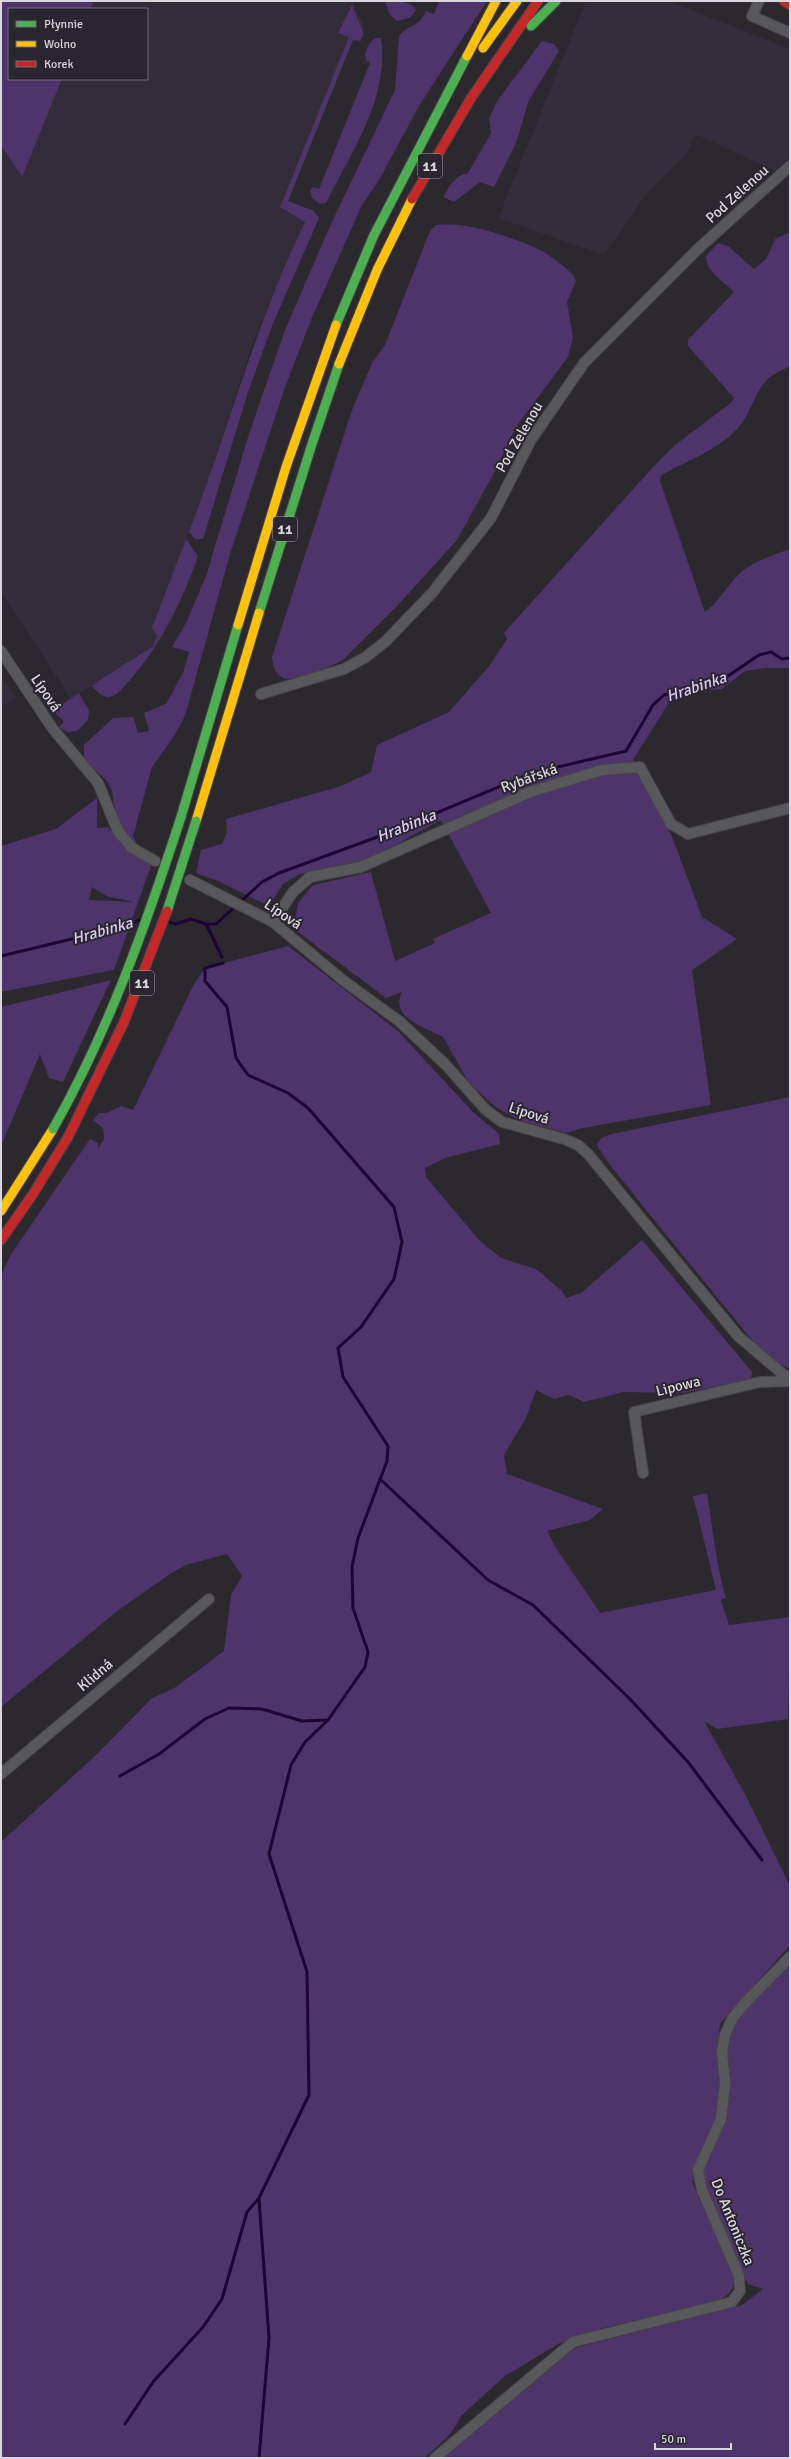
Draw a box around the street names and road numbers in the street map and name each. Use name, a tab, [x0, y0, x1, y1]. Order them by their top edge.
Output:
road number: 11	[418, 154, 442, 178]
street label: Pod Zelenou	[702, 161, 772, 227]
street label: Pod Zelenou	[492, 398, 546, 476]
road number: 11	[273, 517, 297, 541]
street label: Lípová	[27, 671, 65, 715]
street label: Rybářská	[498, 759, 560, 797]
street label: Lípová	[261, 895, 305, 933]
road number: 11	[130, 971, 154, 995]
street label: Lípová	[506, 1098, 552, 1128]
street label: Lipowa	[654, 1372, 702, 1400]
street label: Klidná	[73, 1655, 117, 1695]
street label: Do Antoniczka	[707, 2176, 759, 2268]

